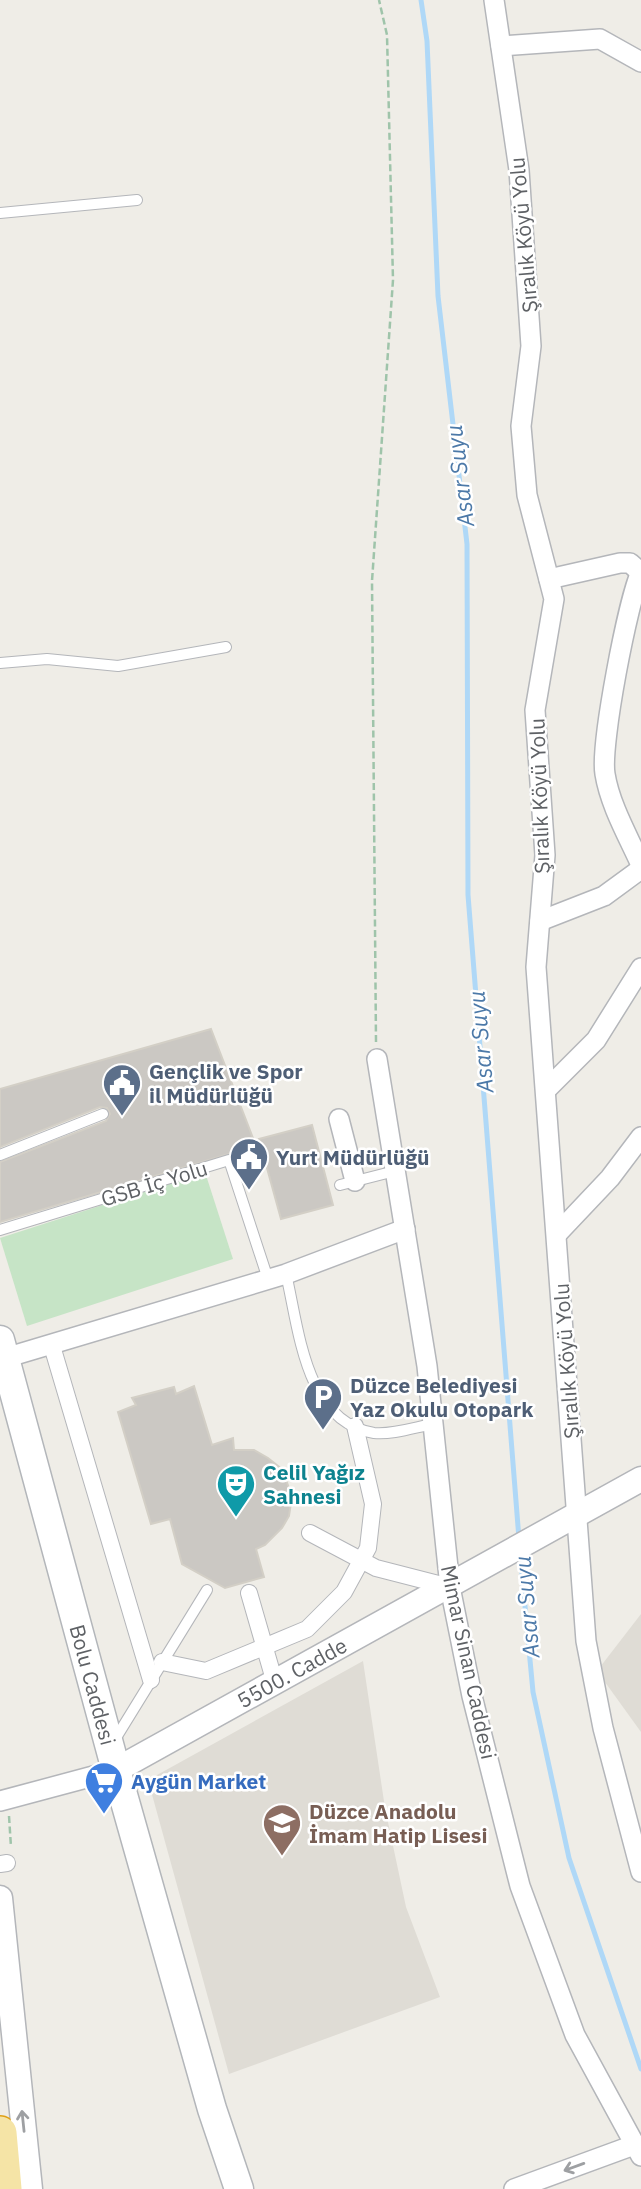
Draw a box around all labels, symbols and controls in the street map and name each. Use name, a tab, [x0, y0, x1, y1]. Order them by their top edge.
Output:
street label: Şıralık Köyü Yolu	[502, 156, 544, 314]
water label: Asar Suyu	[438, 423, 480, 530]
street label: Şıralık Köyü Yolu	[522, 718, 556, 874]
water label: Asar Suyu	[461, 990, 499, 1095]
place label: Gençlik ve Spor il Müdürlüğü	[149, 1057, 303, 1109]
public building icon: Gençlik ve Spor il Müdürlüğü	[101, 1062, 143, 1117]
public building icon: Yurt Müdürlüğü	[228, 1136, 270, 1191]
place label: Yurt Müdürlüğü	[276, 1143, 429, 1171]
street label: GSB İç Yolu	[97, 1154, 211, 1212]
street label: Şıralık Köyü Yolu	[547, 1282, 585, 1440]
place label: Düzce Belediyesi Yaz Okulu Otopark	[350, 1371, 534, 1423]
parking icon: Düzce Belediyesi Yaz Okulu Otopark	[302, 1376, 344, 1431]
place label: Celil Yağız Sahnesi	[263, 1458, 365, 1510]
theatre icon: Celil Yağız Sahnesi	[215, 1463, 257, 1518]
water label: Asar Suyu	[507, 1555, 545, 1660]
street label: Mimar Sinan Caddesi	[435, 1562, 503, 1762]
street label: Bolu Caddesi	[63, 1621, 123, 1748]
street label: 5500. Cadde	[232, 1631, 352, 1714]
supermarket icon: Aygün Market	[83, 1760, 125, 1815]
place label: Aygün Market	[131, 1767, 266, 1795]
place label: Düzce Anadolu İmam Hatip Lisesi	[309, 1797, 487, 1849]
school or university icon: Düzce Anadolu İmam Hatip Lisesi	[261, 1802, 303, 1857]
one-way arrow	[16, 2110, 29, 2133]
one-way arrow	[563, 2162, 585, 2174]

